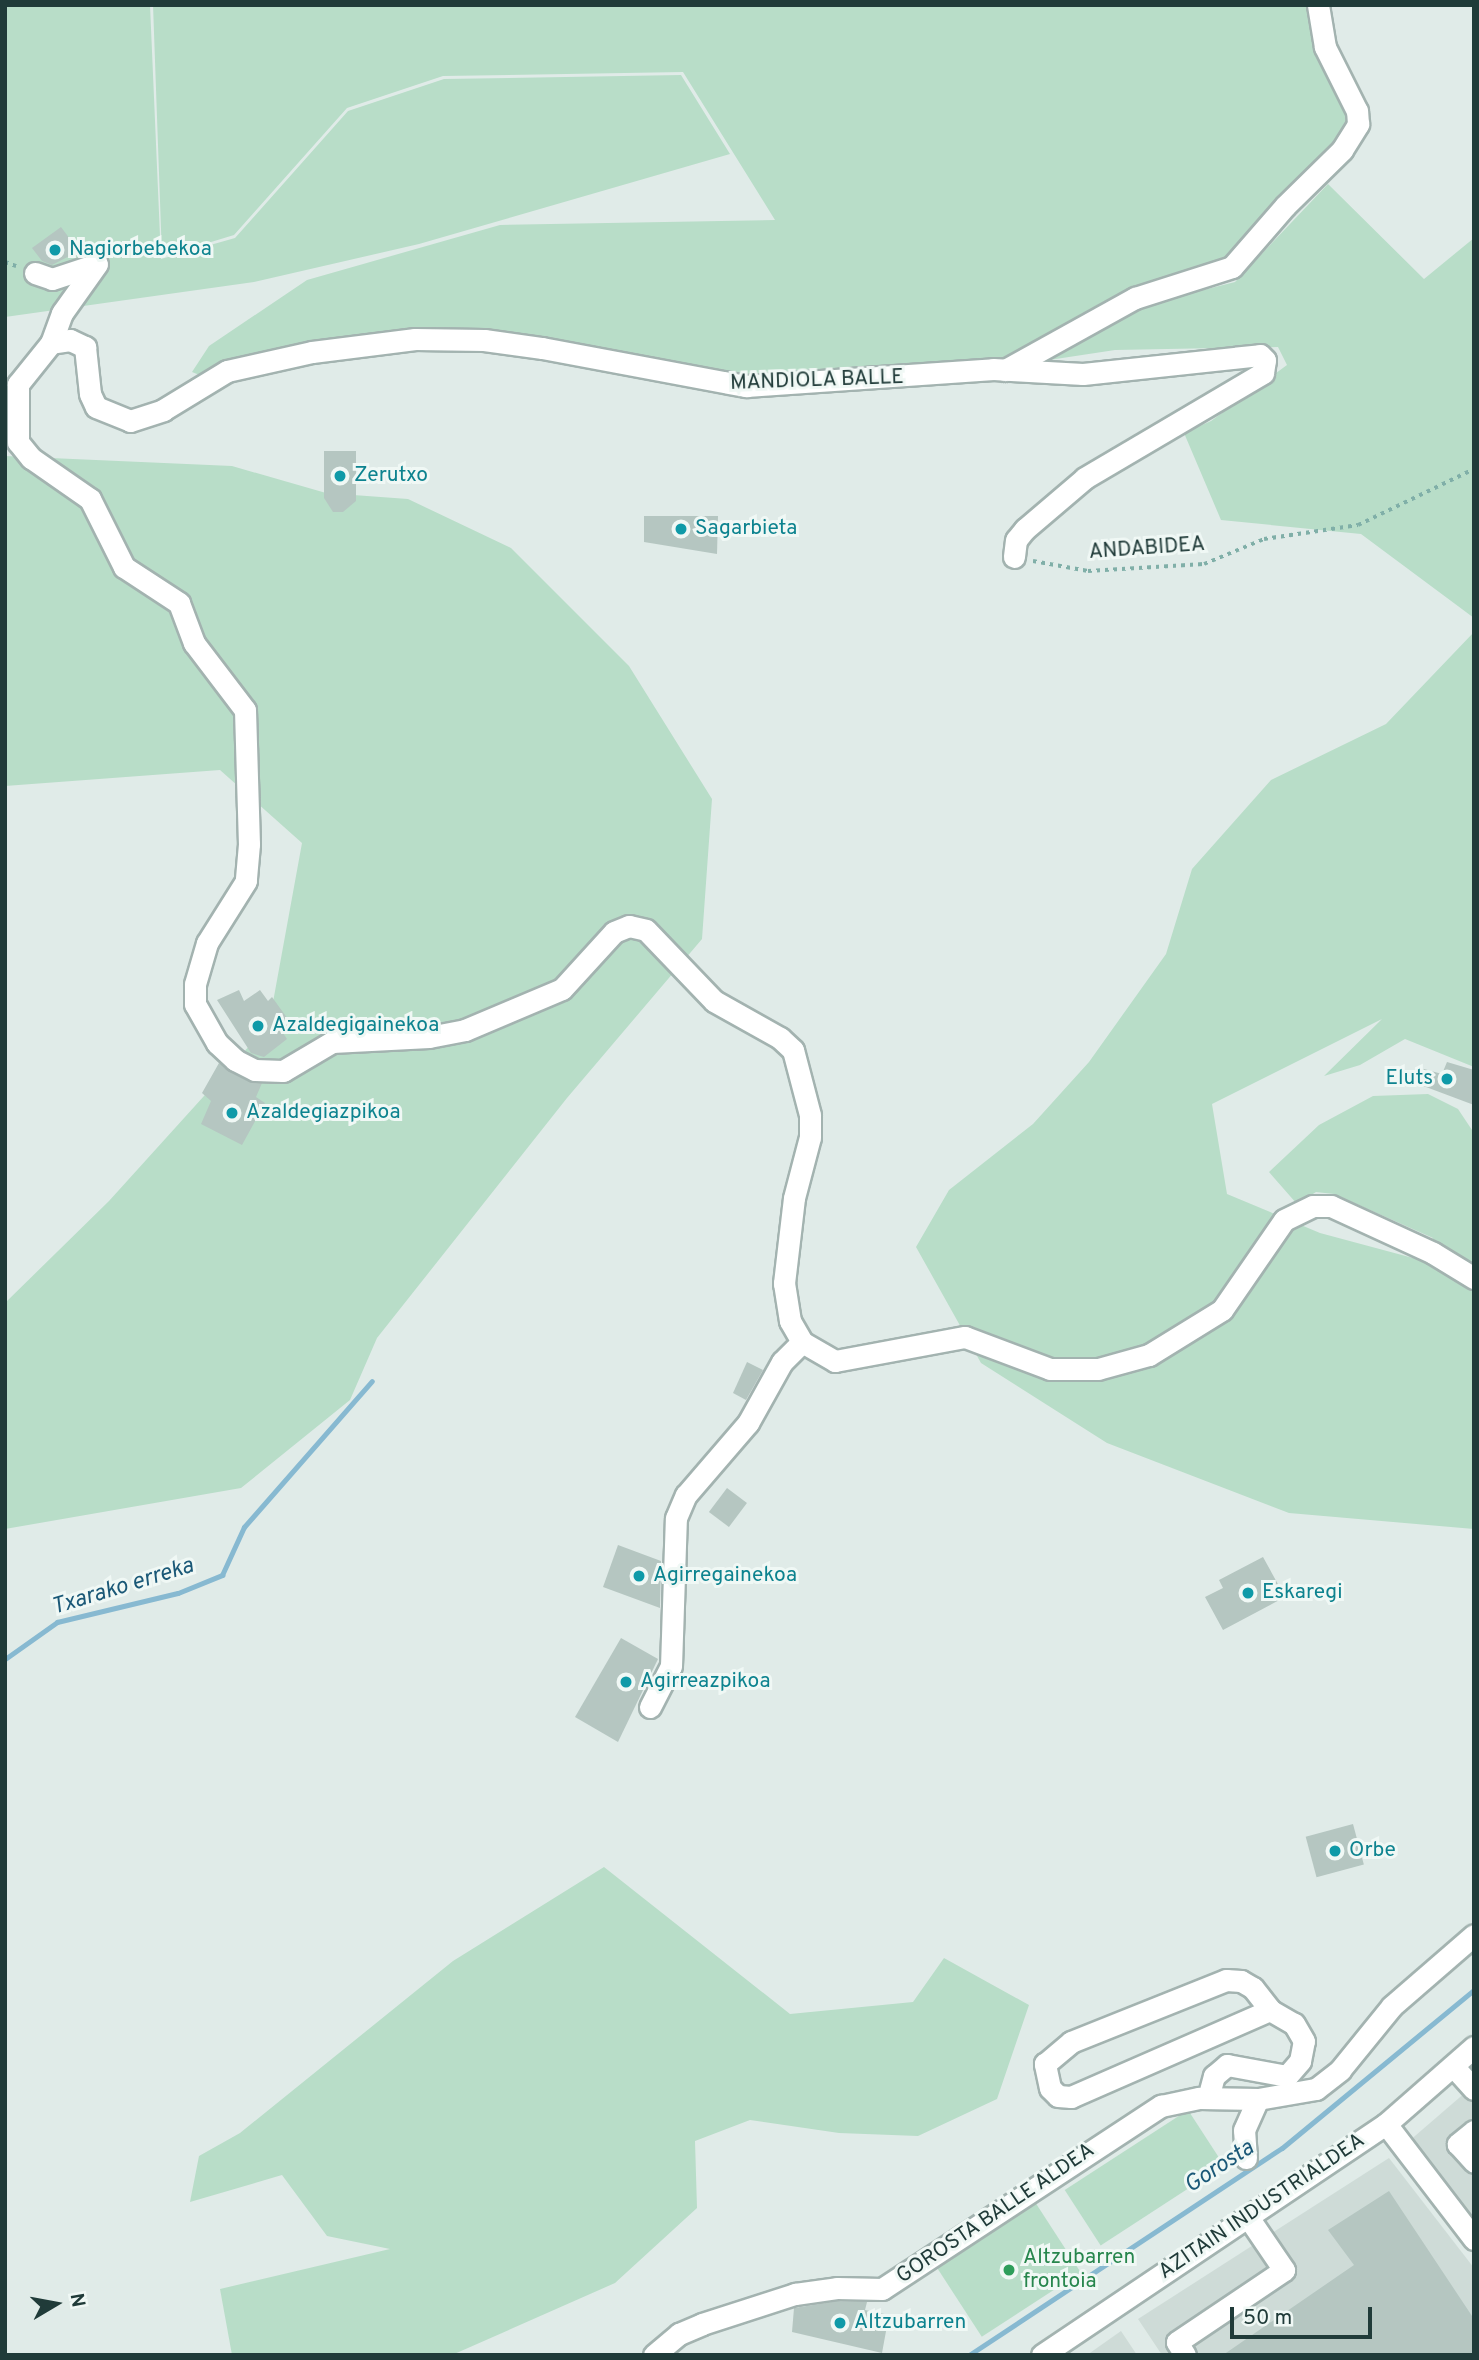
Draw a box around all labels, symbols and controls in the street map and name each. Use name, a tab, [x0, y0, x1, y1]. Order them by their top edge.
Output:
place label: Nagiorbebekoa	[69, 237, 212, 263]
marker: Nagiorbebekoa	[47, 242, 63, 258]
street label: MANDIOLA BALLE	[729, 365, 905, 397]
place label: Zerutxo	[354, 463, 428, 489]
marker: Zerutxo	[332, 468, 348, 484]
place label: Sagarbieta	[695, 516, 797, 542]
marker: Sagarbieta	[673, 521, 689, 537]
street label: ANDABIDEA	[1088, 532, 1206, 566]
place label: Azaldegigainekoa	[272, 1013, 439, 1039]
marker: Azaldegigainekoa	[250, 1018, 266, 1034]
place label: Eluts	[1385, 1066, 1433, 1092]
marker: Eluts	[1439, 1071, 1455, 1087]
place label: Azaldegiazpikoa	[246, 1100, 400, 1126]
marker: Azaldegiazpikoa	[224, 1105, 240, 1121]
water label: Txarako erreka	[49, 1553, 197, 1623]
place label: Agirregainekoa	[653, 1563, 797, 1589]
marker: Agirregainekoa	[631, 1568, 647, 1584]
place label: Eskaregi	[1262, 1580, 1342, 1606]
marker: Eskaregi	[1240, 1585, 1256, 1601]
place label: Agirreazpikoa	[640, 1669, 771, 1695]
marker: Agirreazpikoa	[618, 1674, 634, 1690]
place label: Orbe	[1349, 1838, 1396, 1864]
marker: Orbe	[1327, 1843, 1343, 1859]
street label: AZITAIN INDUSTRIALDEA	[1154, 2129, 1370, 2285]
water label: Gorosta	[1180, 2135, 1260, 2201]
street label: GOROSTA BALLE ALDEA	[892, 2138, 1100, 2290]
place label: Altzubarren frontoia	[1023, 2245, 1135, 2295]
marker: Altzubarren frontoia	[1001, 2262, 1017, 2278]
north arrow	[21, 2269, 91, 2339]
text: N	[64, 2292, 90, 2309]
scale bar	[1234, 2294, 1376, 2338]
text: 50 m	[1243, 2305, 1292, 2332]
place label: Altzubarren	[854, 2310, 966, 2336]
marker: Altzubarren	[832, 2315, 848, 2331]

